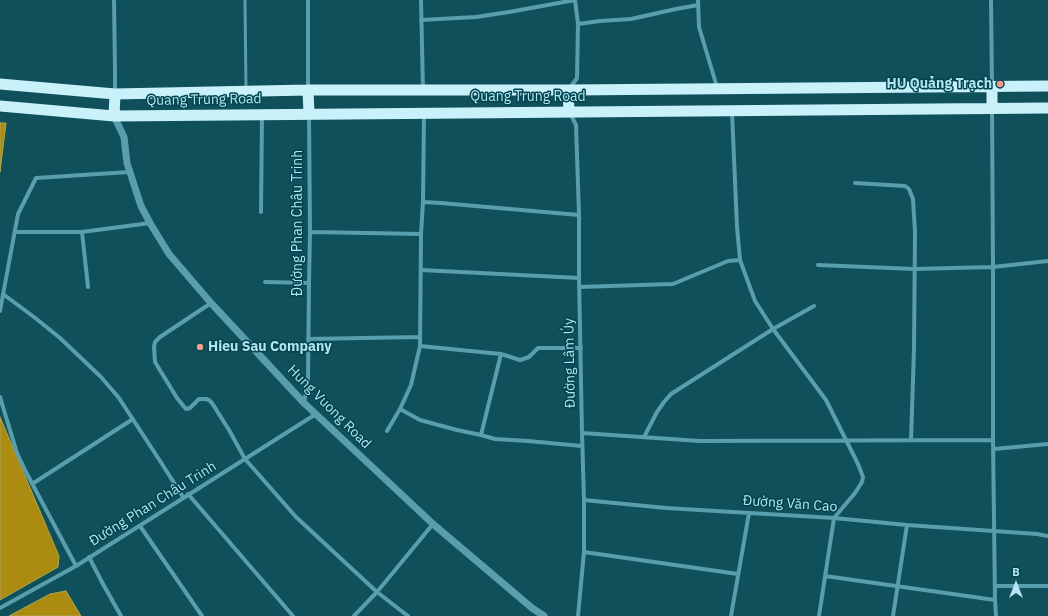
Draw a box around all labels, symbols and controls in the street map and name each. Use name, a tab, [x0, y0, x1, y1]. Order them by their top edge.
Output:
place label: HU Quảng Trạch	[887, 76, 992, 92]
marker: HU Quảng Trạch	[995, 79, 1005, 89]
street label: Quang Trung Road	[470, 89, 586, 105]
street label: Quang Trung Road	[146, 91, 262, 109]
street label: Đường Phan Châu Trinh	[290, 150, 306, 296]
street label: Đường Lâm Úy	[561, 318, 579, 408]
place label: Hieu Sau Company	[208, 339, 332, 355]
marker: Hieu Sau Company	[195, 342, 205, 352]
street label: Hung Vuong Road	[284, 362, 374, 452]
street label: Đường Phan Châu Trinh	[86, 458, 220, 550]
street label: Đường Văn Cao	[742, 492, 838, 516]
north arrow	[996, 564, 1036, 604]
text: B	[1012, 565, 1020, 579]

